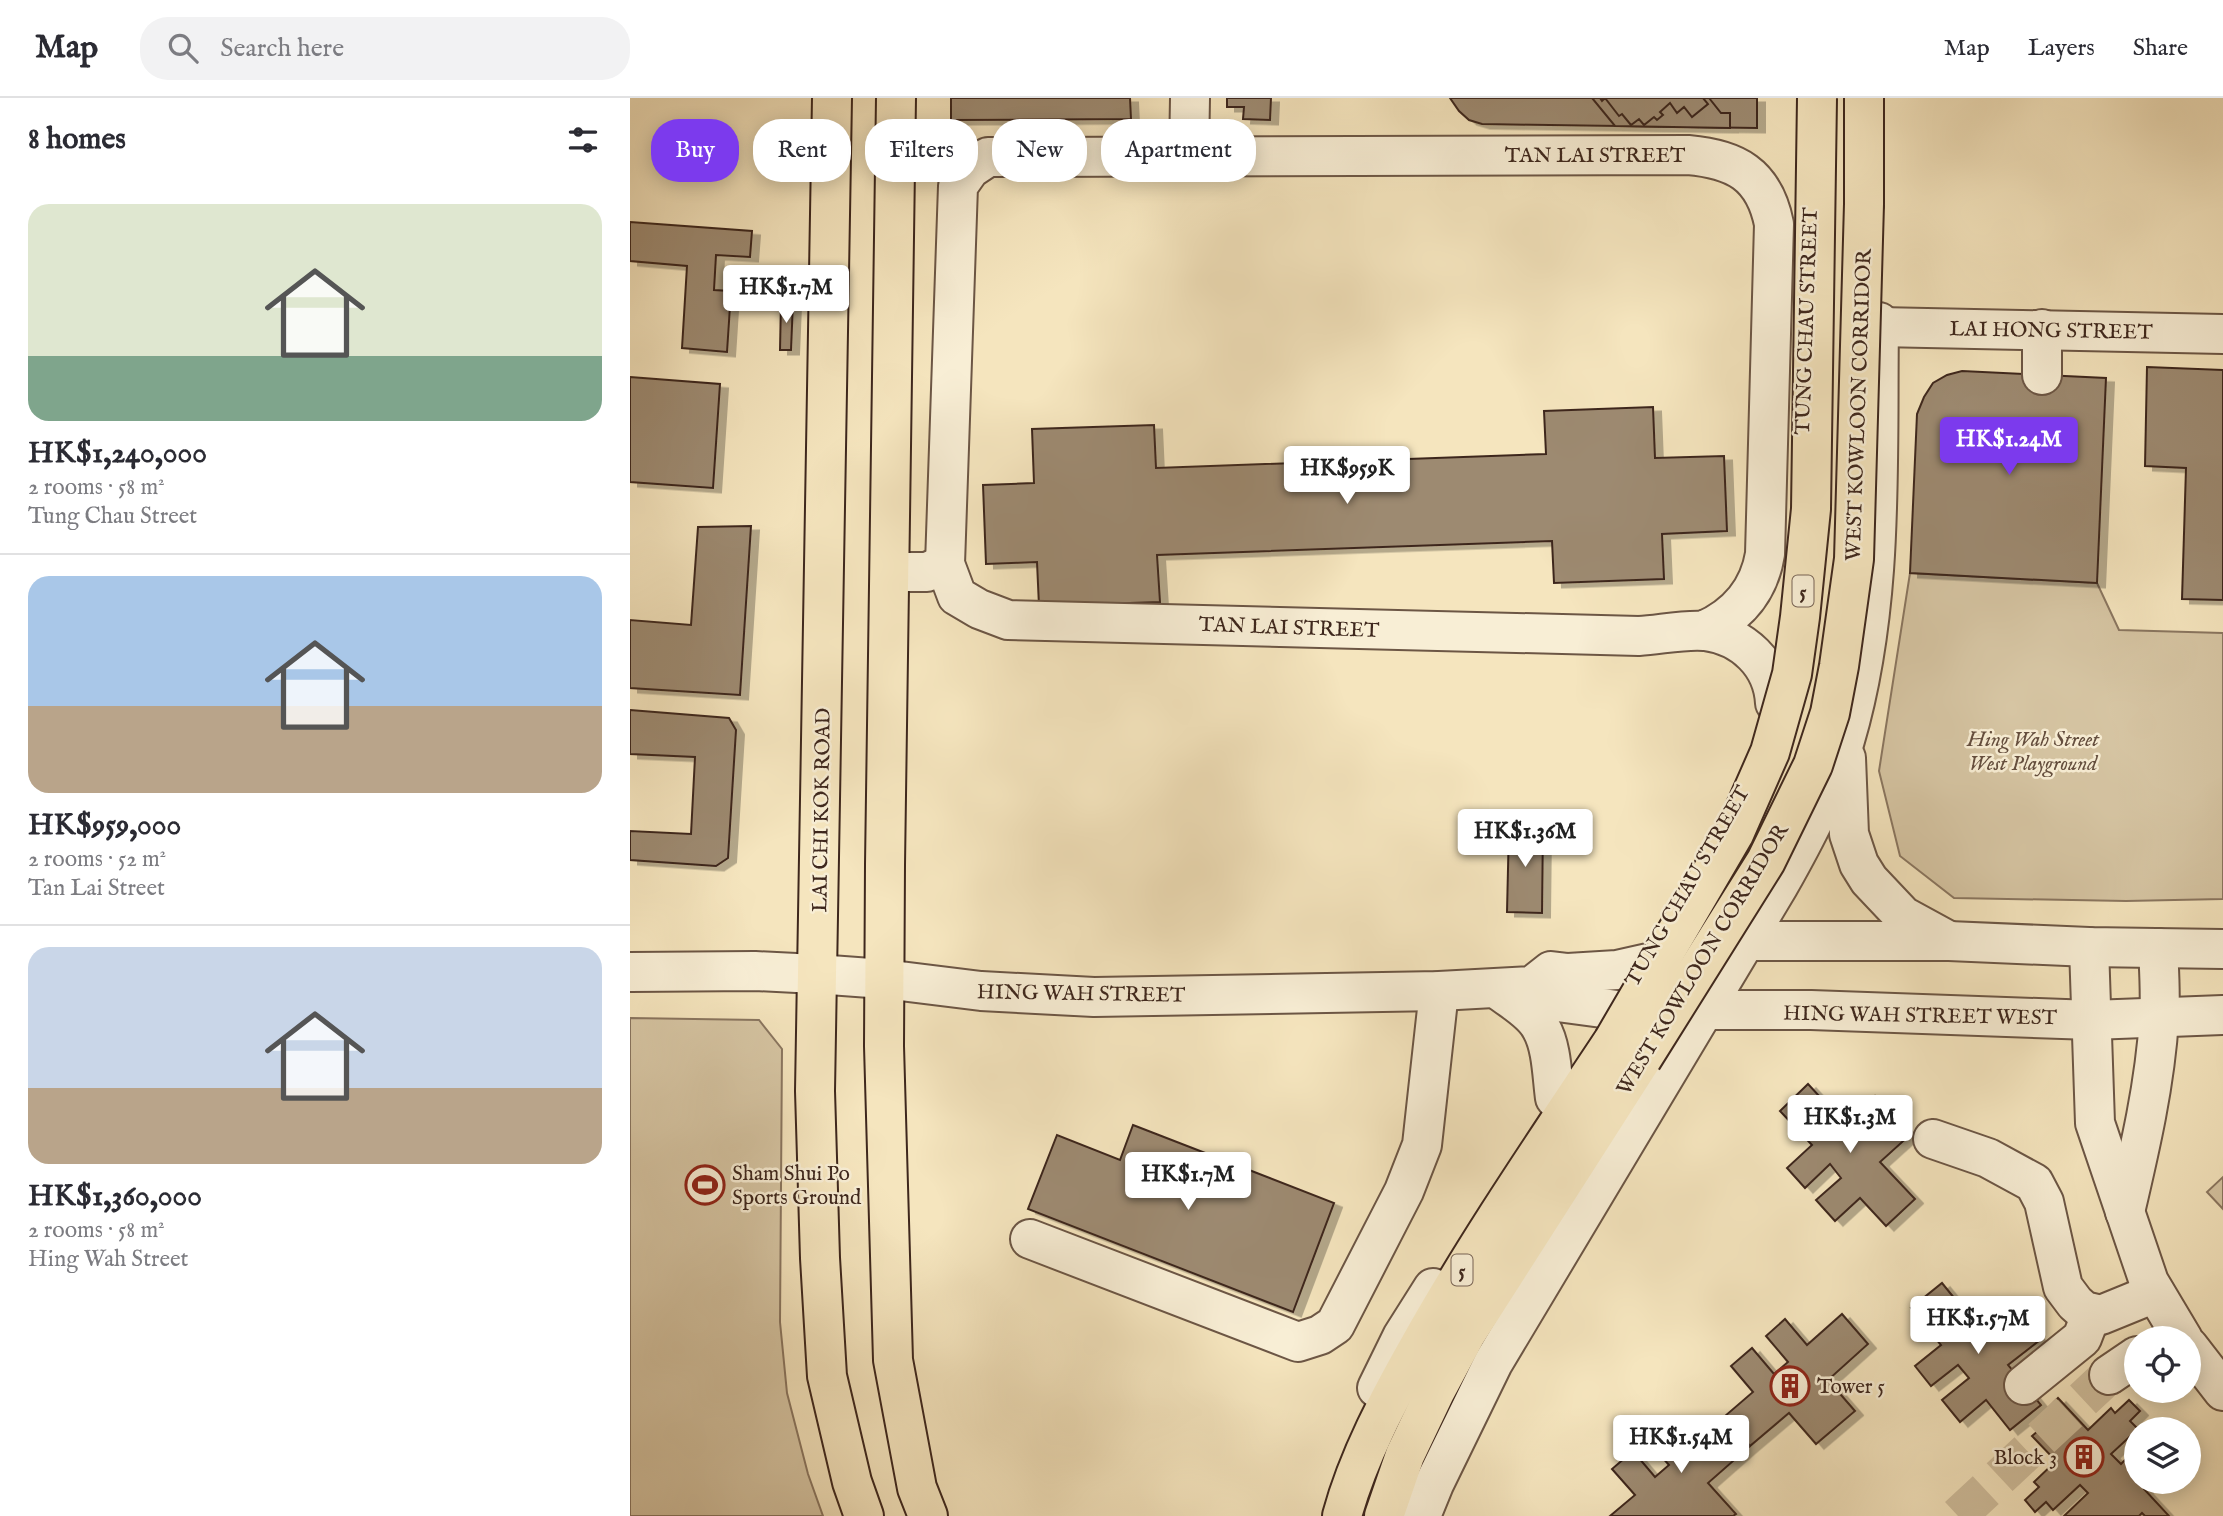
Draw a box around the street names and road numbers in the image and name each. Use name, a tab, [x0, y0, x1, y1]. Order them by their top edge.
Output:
street label: TAN LAI STREET	[1505, 143, 1686, 170]
street label: TUNG CHAU STREET	[1790, 206, 1825, 435]
street label: WEST KOWLOON CORRIDOR	[1841, 247, 1878, 562]
street label: LAI HONG STREET	[1949, 316, 2153, 347]
road number: 5	[1792, 576, 1814, 606]
street label: TAN LAI STREET	[1198, 612, 1380, 645]
street label: LAI CHI KOK ROAD	[807, 707, 838, 913]
street label: TUNG CHAU STREET	[1620, 781, 1757, 992]
street label: WEST KOWLOON CORRIDOR	[1611, 818, 1796, 1101]
street label: HING WAH STREET	[977, 979, 1186, 1010]
street label: HING WAH STREET WEST	[1783, 1001, 2058, 1032]
road number: 5	[1452, 1254, 1472, 1286]

